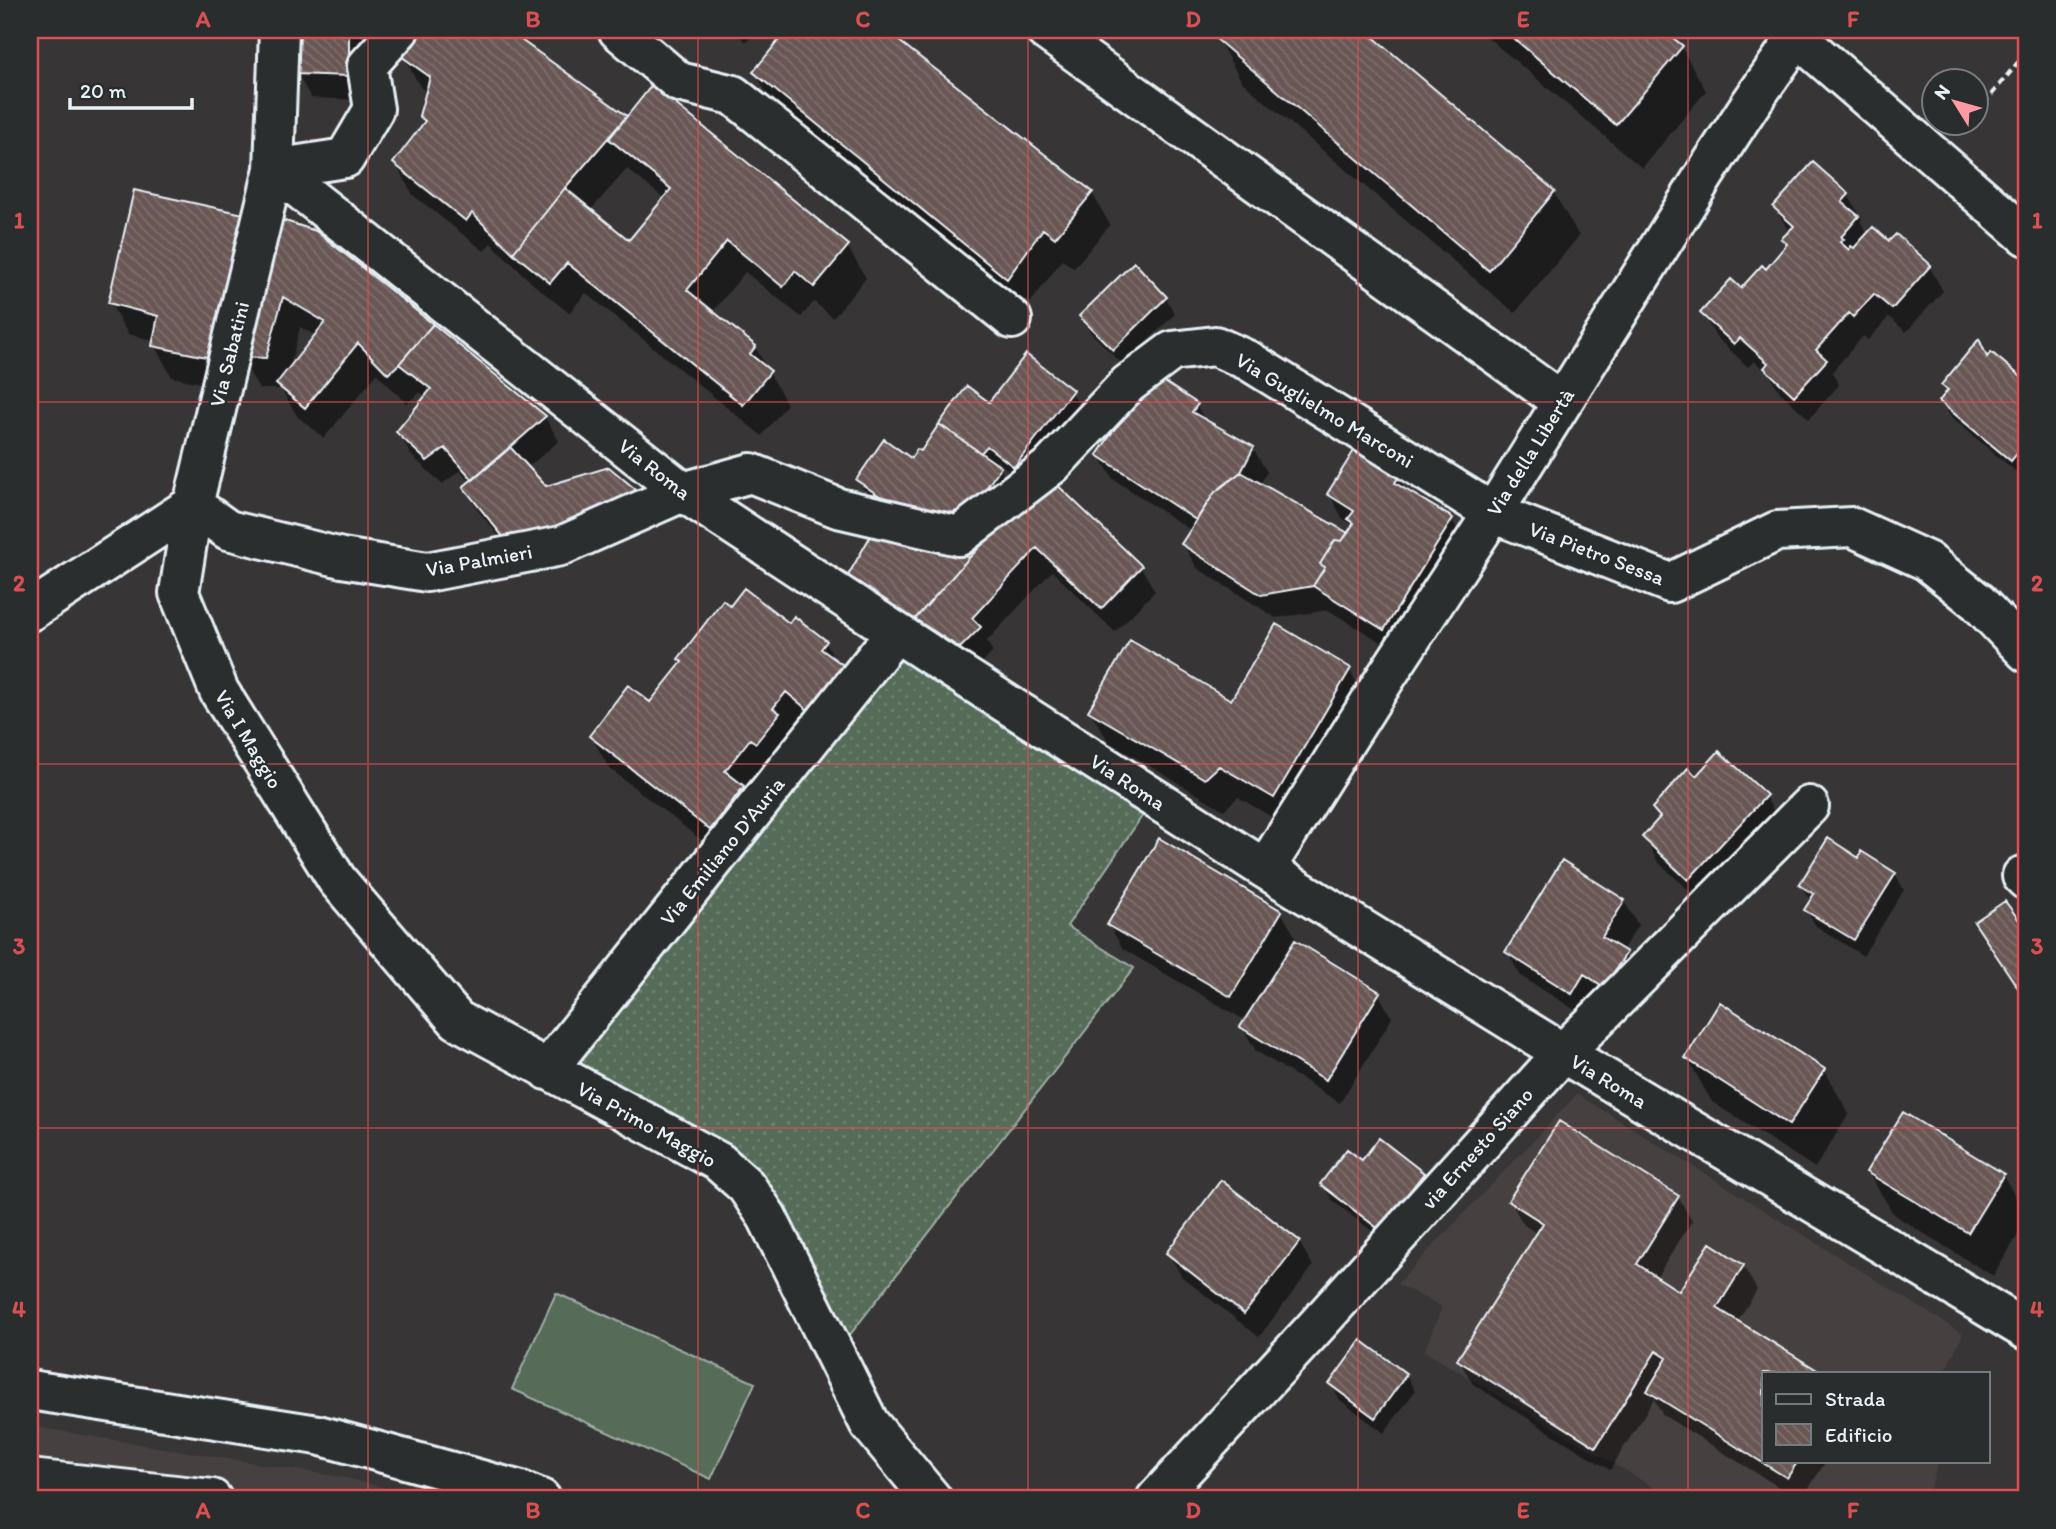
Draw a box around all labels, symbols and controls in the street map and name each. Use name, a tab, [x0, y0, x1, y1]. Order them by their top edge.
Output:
text: A	[195, 5, 211, 33]
text: B	[526, 5, 541, 33]
text: C	[856, 5, 871, 33]
text: D	[1185, 5, 1201, 33]
text: E	[1517, 5, 1530, 33]
text: F	[1847, 5, 1860, 33]
scale bar	[70, 66, 192, 110]
north arrow	[1920, 66, 1990, 136]
text: 20 m	[80, 78, 127, 103]
text: N	[1929, 80, 1955, 104]
text: 1	[14, 206, 25, 234]
text: 1	[2032, 206, 2043, 234]
street label: Via Sabatini	[204, 299, 254, 409]
street label: Via Guglielmo Marconi	[1232, 347, 1418, 473]
street label: Via della Libertà	[1481, 383, 1579, 520]
street label: Via Roma	[614, 433, 696, 505]
street label: Via Pietro Sessa	[1526, 516, 1668, 590]
street label: Via Palmieri	[424, 538, 534, 582]
text: 2	[13, 569, 26, 597]
text: 2	[2031, 569, 2044, 597]
street label: Via I Maggio	[210, 685, 288, 793]
street label: Via Roma	[1086, 748, 1171, 816]
street label: Via Emiliano D'Auria	[654, 772, 790, 930]
text: 3	[13, 932, 26, 960]
text: 3	[2031, 932, 2044, 960]
street label: Via Roma	[1566, 1048, 1652, 1114]
street label: Via Primo Maggio	[573, 1075, 721, 1173]
street label: via Ernesto Siano	[1416, 1082, 1538, 1214]
text: 4	[12, 1295, 26, 1323]
text: 4	[2030, 1295, 2044, 1323]
legend	[1762, 1372, 1990, 1462]
text: Strada	[1825, 1386, 1885, 1411]
text: Edificio	[1825, 1422, 1893, 1447]
text: A	[195, 1496, 211, 1524]
text: B	[526, 1496, 541, 1524]
text: C	[856, 1496, 871, 1524]
text: D	[1185, 1496, 1201, 1524]
text: E	[1517, 1496, 1530, 1524]
text: F	[1847, 1496, 1860, 1524]

